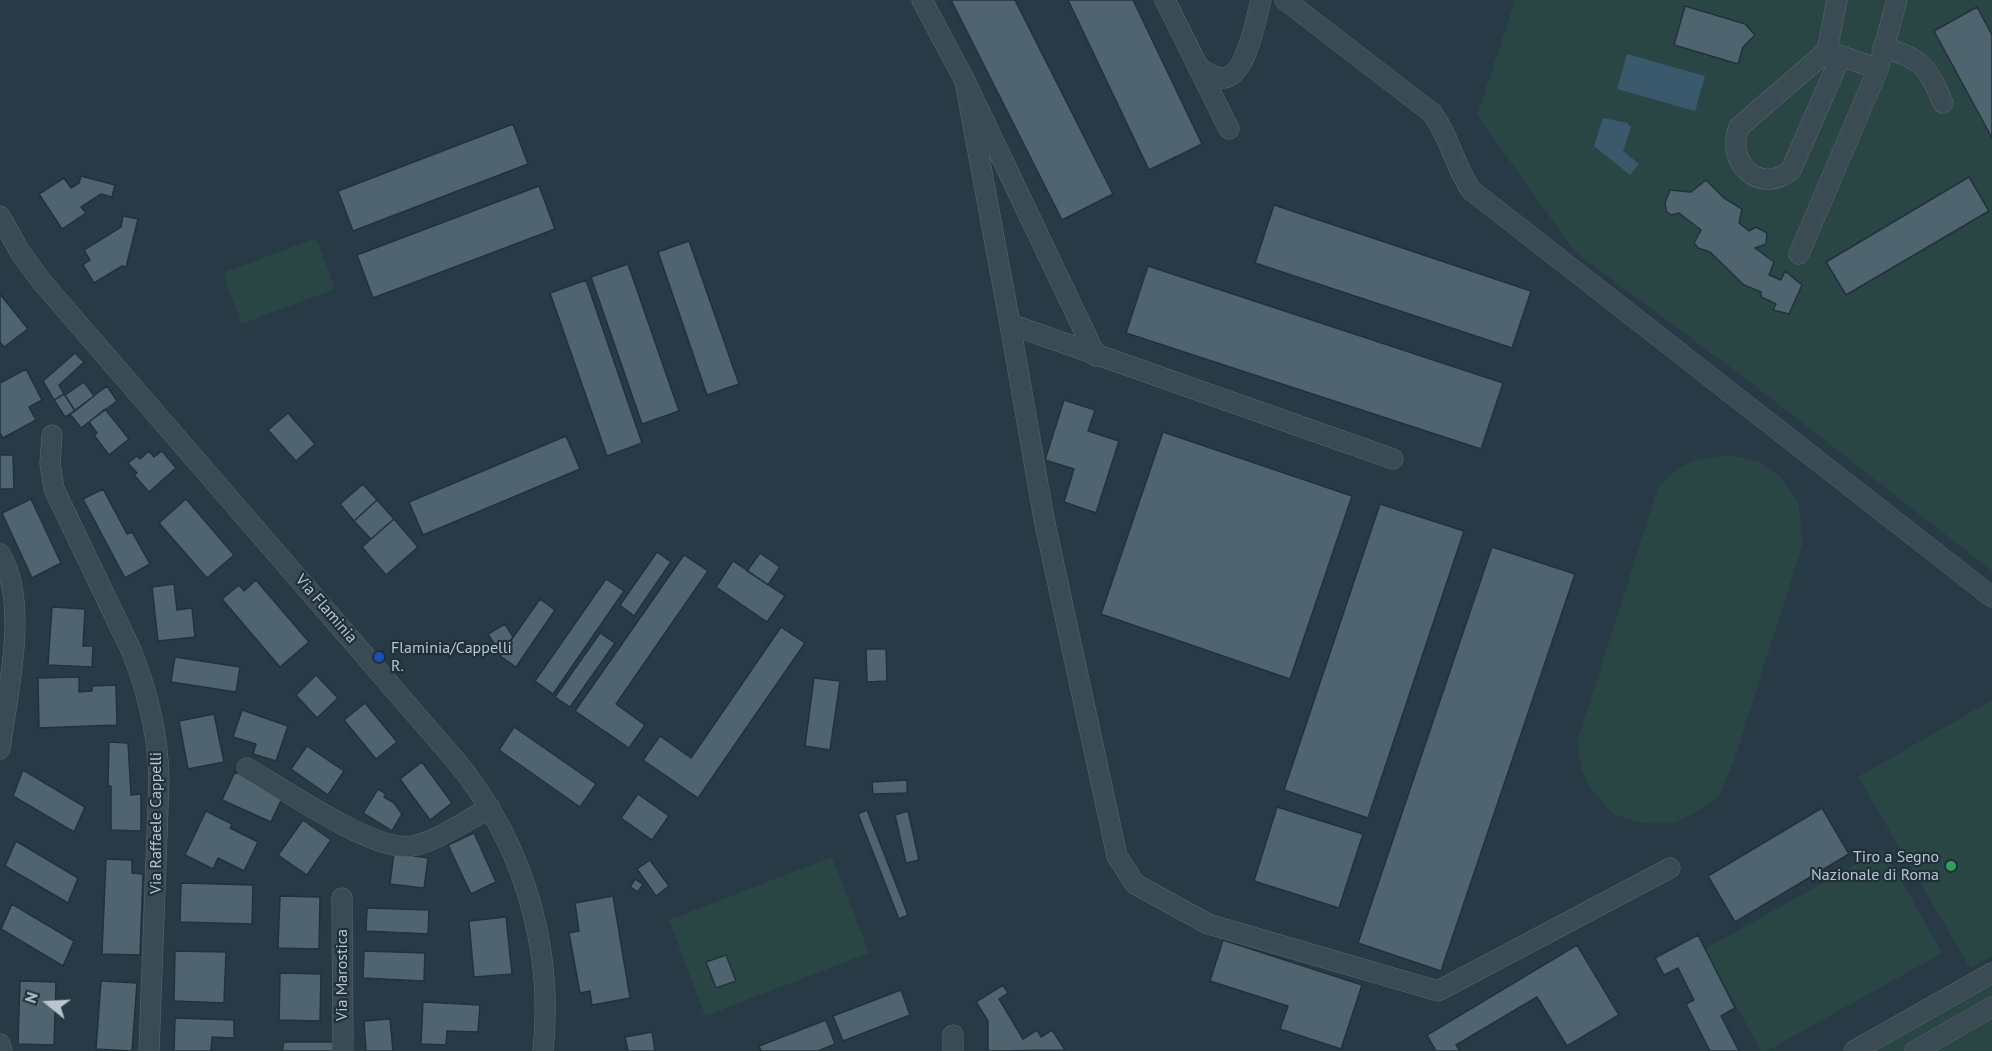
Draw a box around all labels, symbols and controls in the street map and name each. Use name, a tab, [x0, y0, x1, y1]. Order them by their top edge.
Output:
street label: Via Flaminia	[291, 571, 361, 647]
place label: Flaminia/Cappelli R.	[391, 638, 512, 676]
marker: Flaminia/Cappelli R.	[372, 650, 386, 664]
street label: Via Raffaele Cappelli	[146, 752, 166, 894]
place label: Tiro a Segno Nazionale di Roma	[1811, 847, 1939, 885]
marker: Tiro a Segno Nazionale di Roma	[1944, 859, 1958, 873]
street label: Via Marostica	[332, 929, 352, 1021]
north arrow	[18, 973, 78, 1033]
text: N	[20, 989, 42, 1006]

